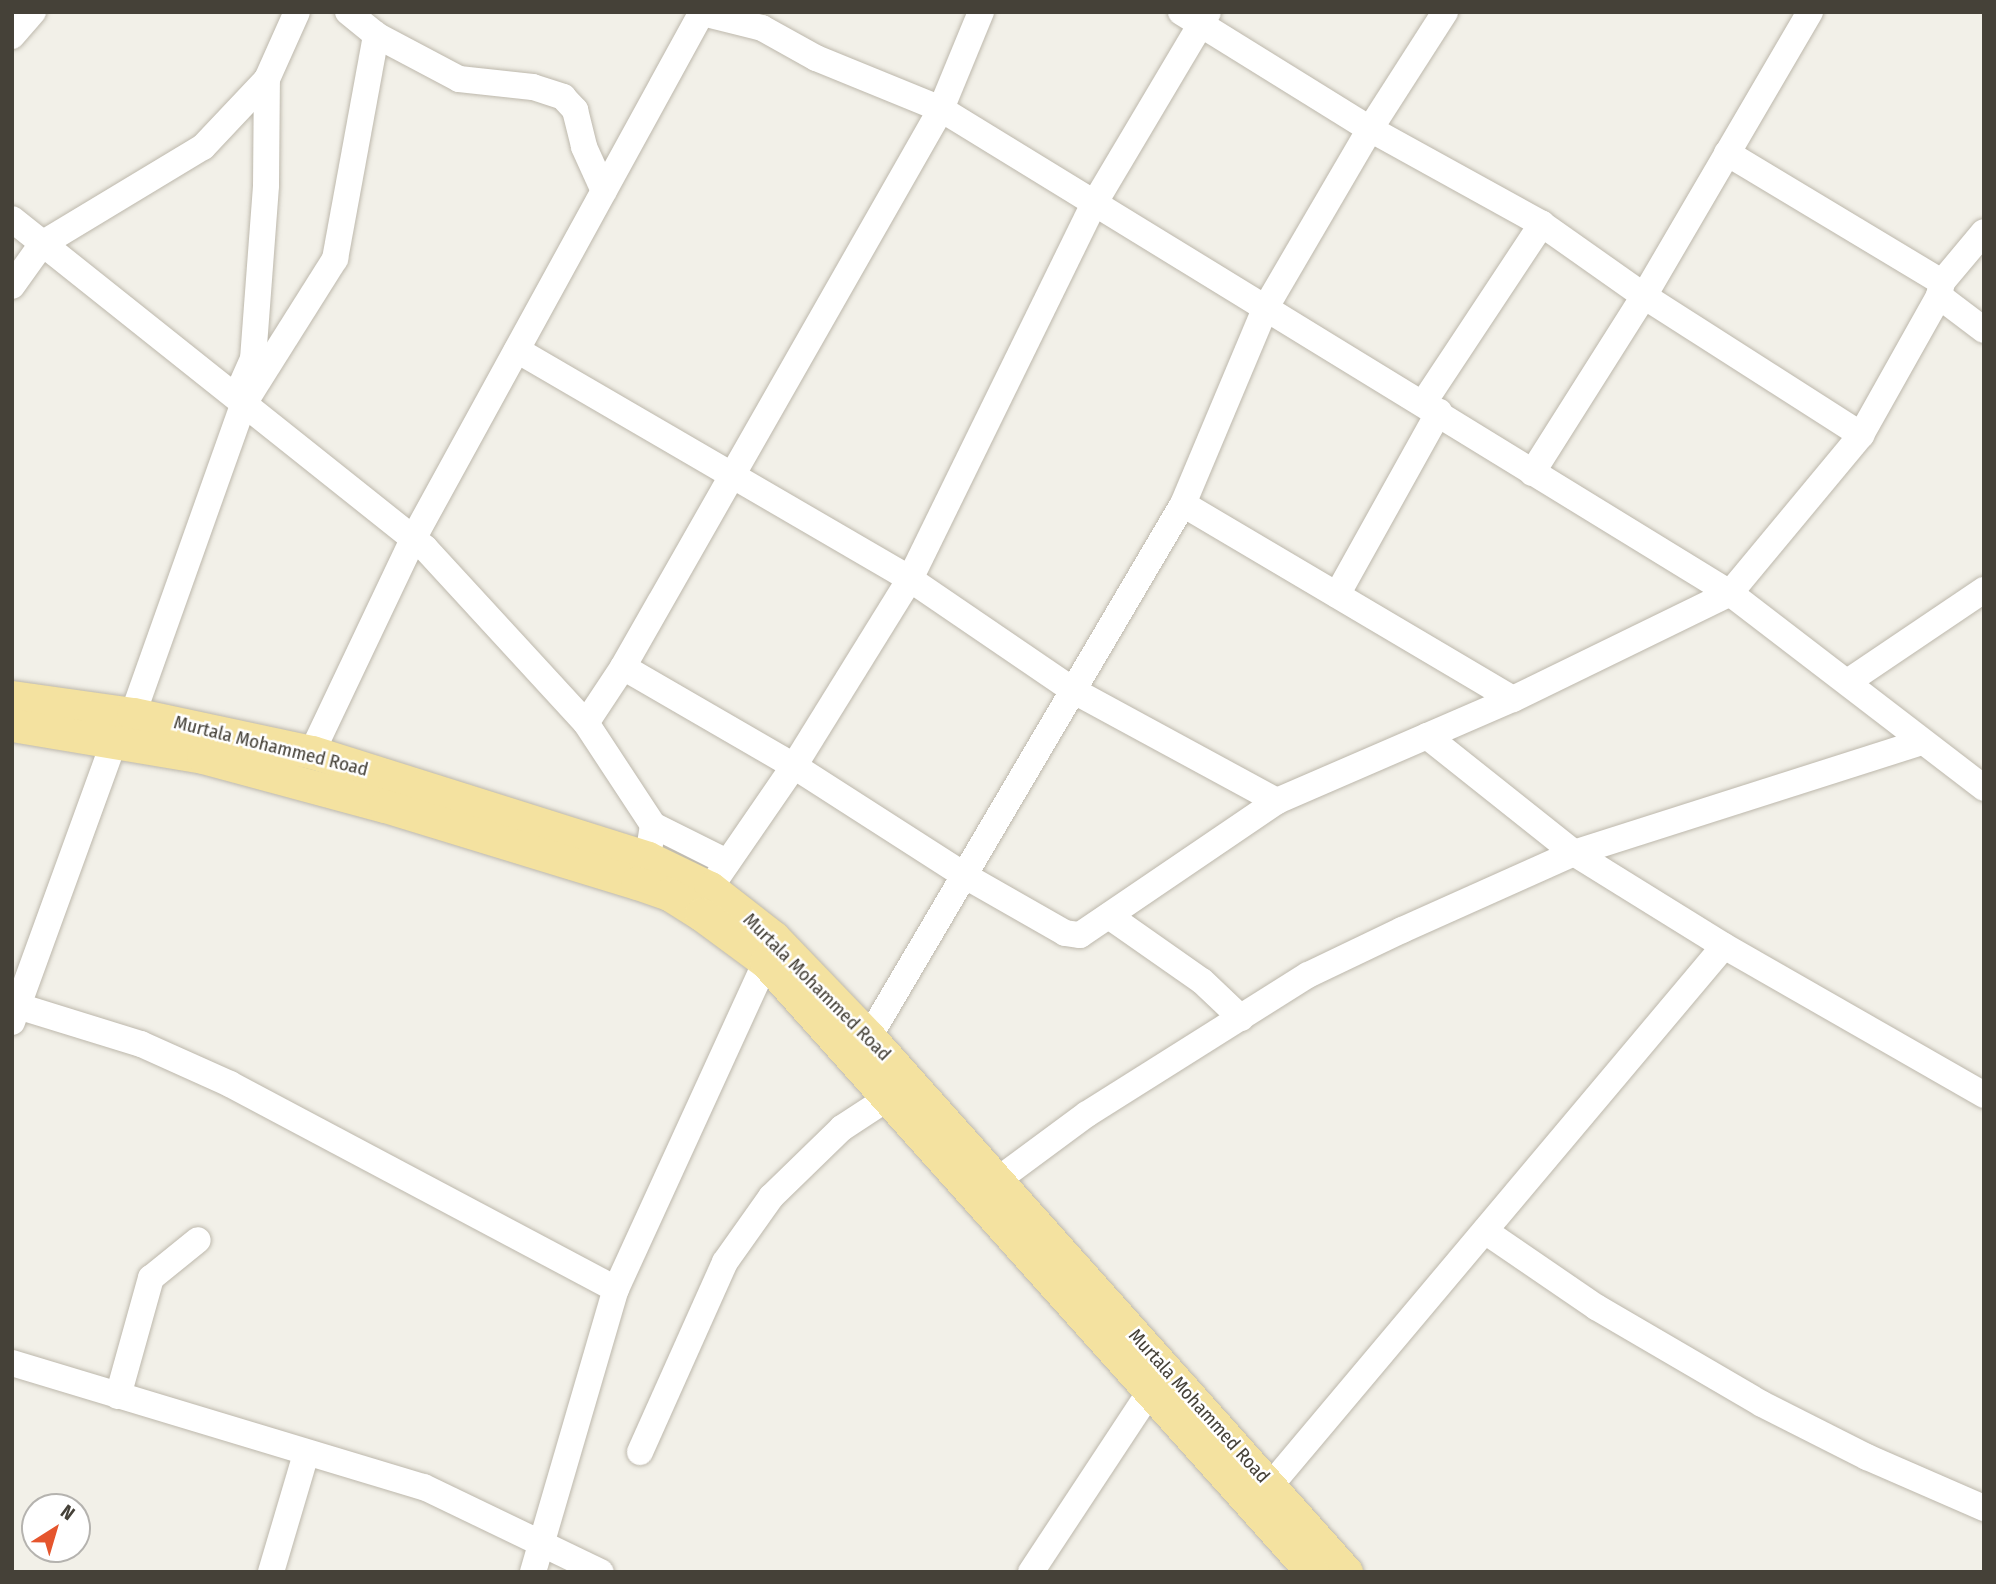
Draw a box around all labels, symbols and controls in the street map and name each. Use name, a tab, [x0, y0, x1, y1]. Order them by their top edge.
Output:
street label: Murtala Mohammed Road	[171, 711, 371, 781]
street label: Murtala Mohammed Road	[738, 908, 896, 1066]
street label: Murtala Mohammed Road	[1124, 1324, 1274, 1488]
north arrow	[21, 1493, 91, 1563]
text: N	[56, 1500, 79, 1525]

